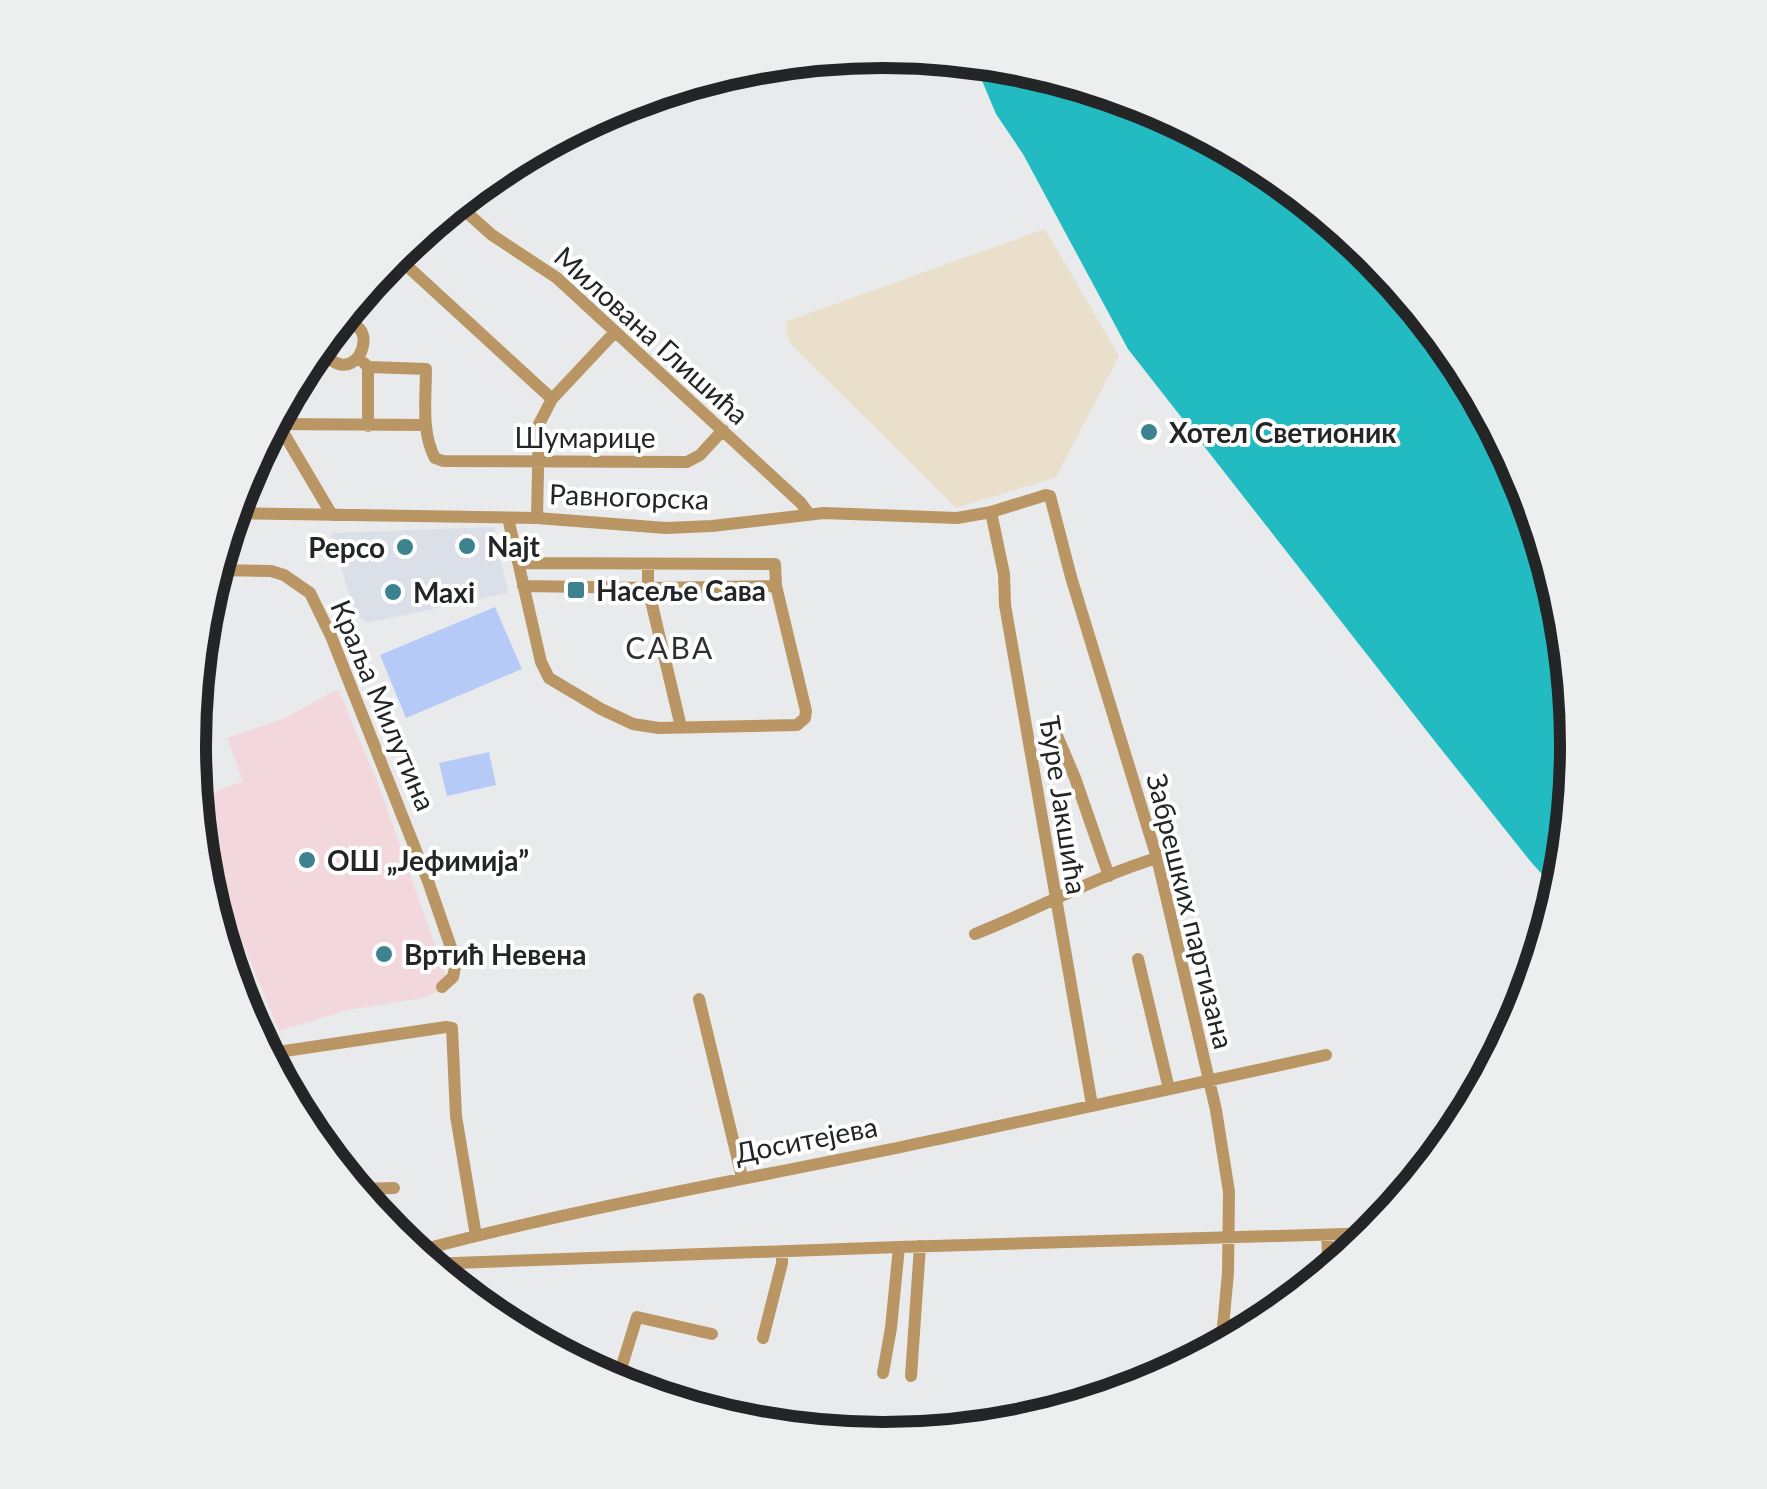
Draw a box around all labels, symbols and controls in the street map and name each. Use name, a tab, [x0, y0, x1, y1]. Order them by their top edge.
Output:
street label: Милована Глишића	[548, 239, 756, 431]
place label: Хотел Светионик	[1169, 415, 1396, 449]
street label: Шумарице	[514, 420, 656, 454]
marker: Хотел Светионик	[1138, 421, 1160, 443]
street label: Равногорска	[548, 476, 710, 516]
place label: Najt	[487, 529, 541, 563]
place label: Pepco	[308, 530, 385, 564]
marker: Najt	[456, 535, 478, 557]
marker: Pepco	[394, 536, 416, 558]
place label: Насеље Сава	[596, 573, 766, 607]
place label: Maxi	[413, 575, 475, 609]
marker: Насеље Сава	[565, 579, 587, 601]
marker: Maxi	[382, 581, 404, 603]
street label: Краља Милутина	[324, 595, 444, 815]
district label: САВА	[625, 629, 715, 665]
street label: Ђуре Јакшића	[1033, 713, 1095, 897]
street label: Забрешких партизана	[1140, 770, 1242, 1052]
place label: ОШ „Јефимија”	[327, 843, 529, 877]
marker: ОШ „Јефимија”	[296, 849, 318, 871]
place label: Вртић Невена	[404, 937, 586, 971]
marker: Вртић Невена	[373, 943, 395, 965]
street label: Доситејева	[732, 1109, 880, 1169]

